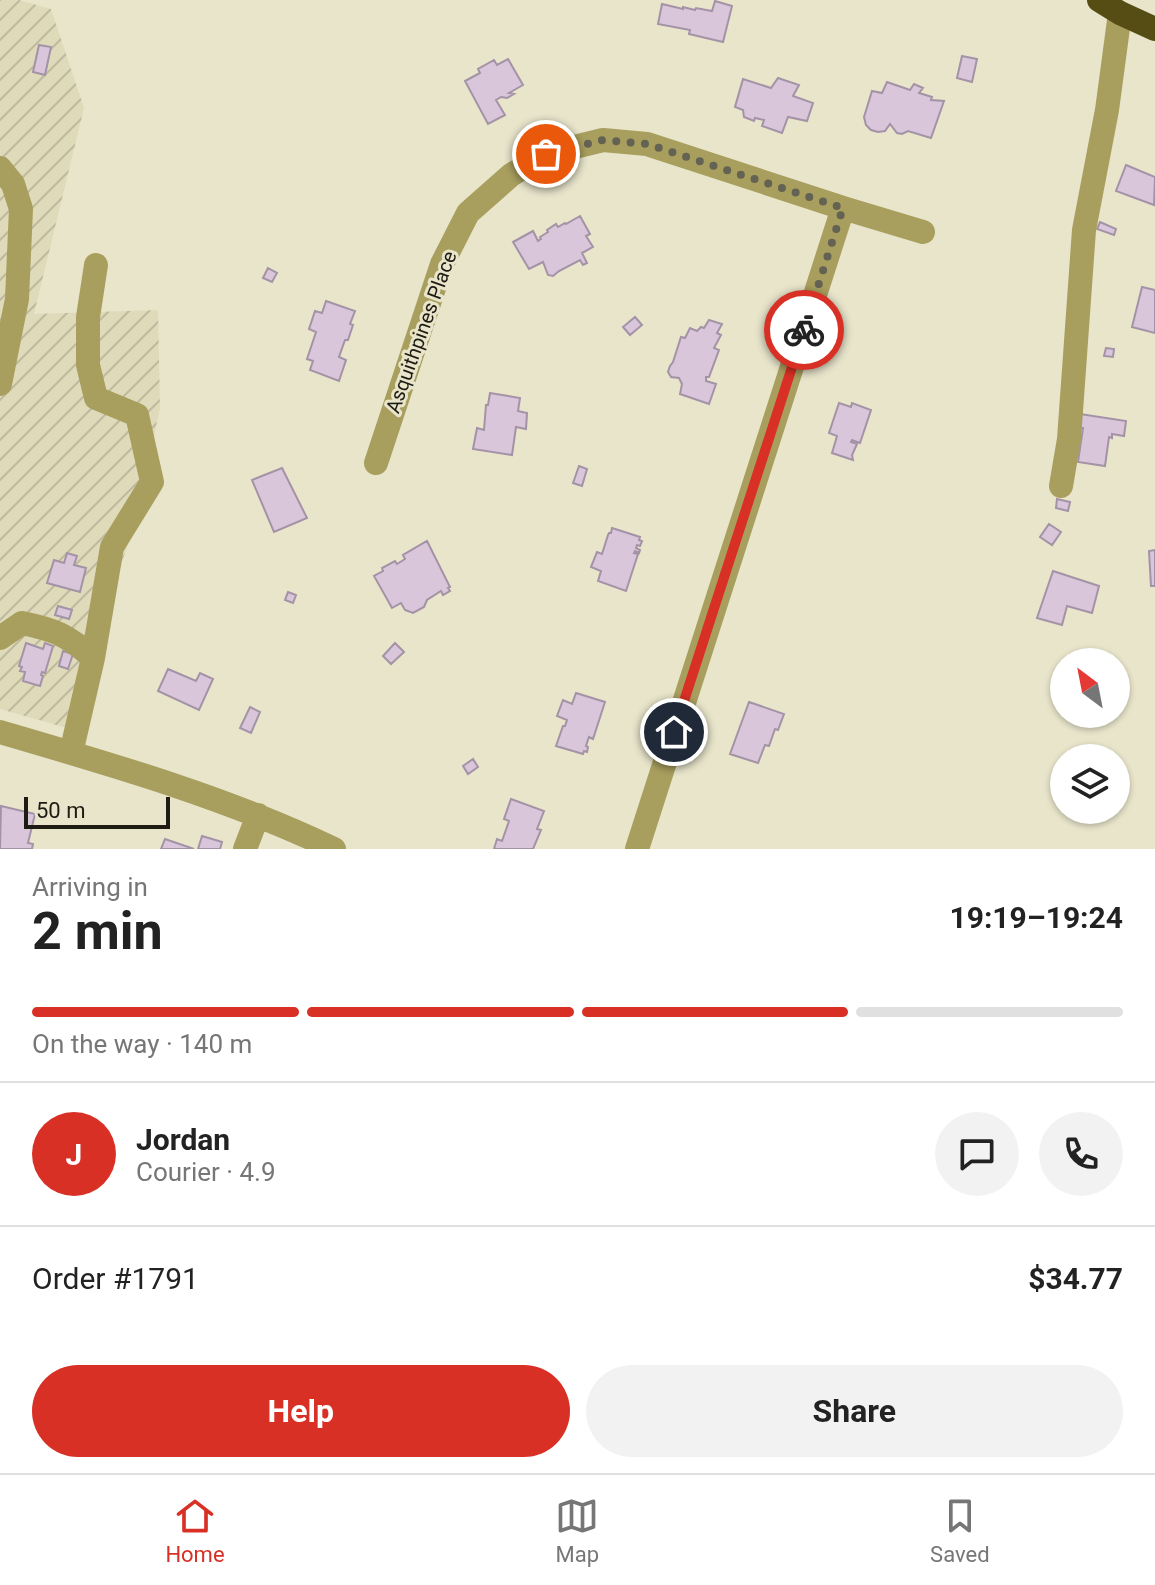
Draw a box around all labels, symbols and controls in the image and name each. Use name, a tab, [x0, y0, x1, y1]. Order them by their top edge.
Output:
pin	[512, 120, 580, 188]
icon: bag	[524, 132, 568, 176]
street label: Asquithpines Place	[381, 248, 461, 416]
courier	[764, 290, 844, 370]
icon: bike	[782, 308, 826, 352]
north arrow	[1050, 648, 1130, 728]
map controls	[1050, 648, 1130, 824]
pin	[640, 698, 708, 766]
icon: home	[652, 710, 696, 754]
button: layers	[1050, 744, 1130, 824]
scale bar	[24, 793, 170, 829]
text: 50 m	[36, 798, 85, 823]
text: Arriving in	[32, 872, 148, 902]
text: 19:19–19:24	[949, 900, 1123, 935]
text: 2 min	[32, 901, 163, 962]
text: On the way · 140 m	[32, 1029, 252, 1059]
button: chat	[935, 1112, 1019, 1196]
button: phone	[1039, 1112, 1123, 1196]
text: Jordan	[136, 1122, 230, 1157]
text: J	[66, 1137, 82, 1172]
text: Courier · 4.9	[136, 1157, 276, 1187]
text: Order #1791	[32, 1261, 199, 1296]
text: $34.77	[1028, 1261, 1123, 1296]
button: Help	[32, 1365, 570, 1457]
button: Share	[586, 1365, 1123, 1457]
tab: Home	[165, 1494, 225, 1567]
tab: Map	[555, 1494, 599, 1567]
tab: Saved	[930, 1494, 990, 1567]

